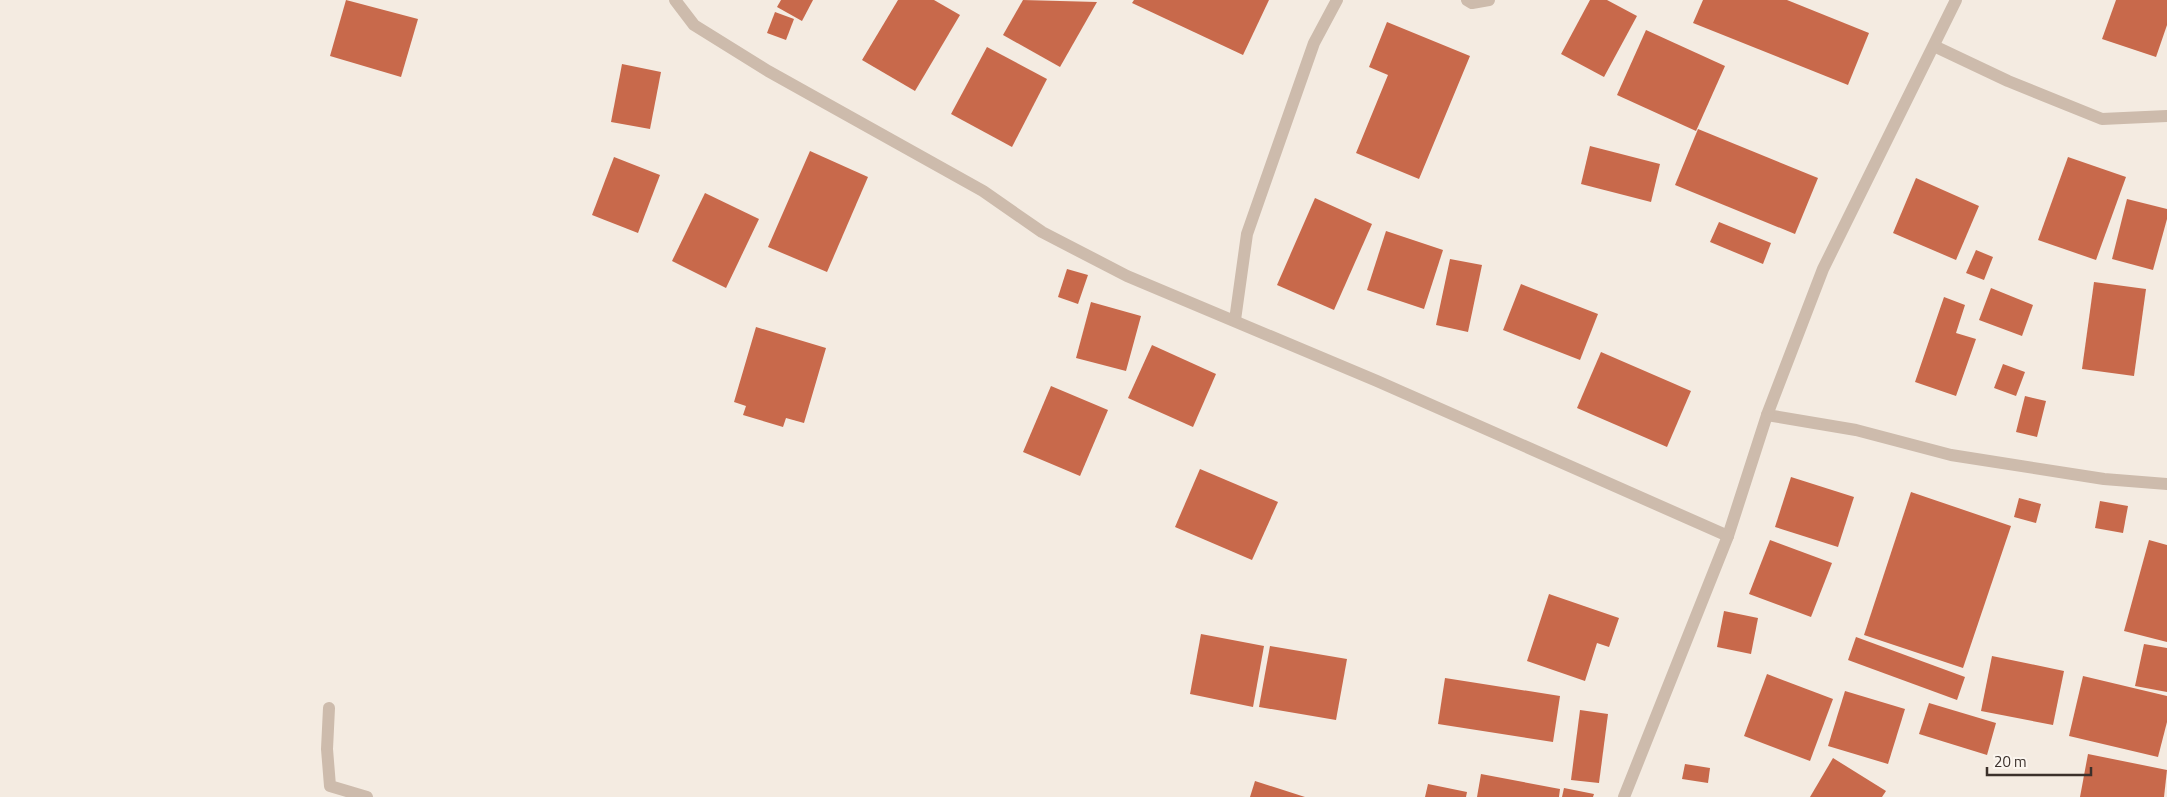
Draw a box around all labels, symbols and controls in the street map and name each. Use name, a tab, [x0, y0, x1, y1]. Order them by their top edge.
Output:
scale bar	[1987, 744, 2091, 776]
text: 20 m	[1994, 750, 2027, 773]

